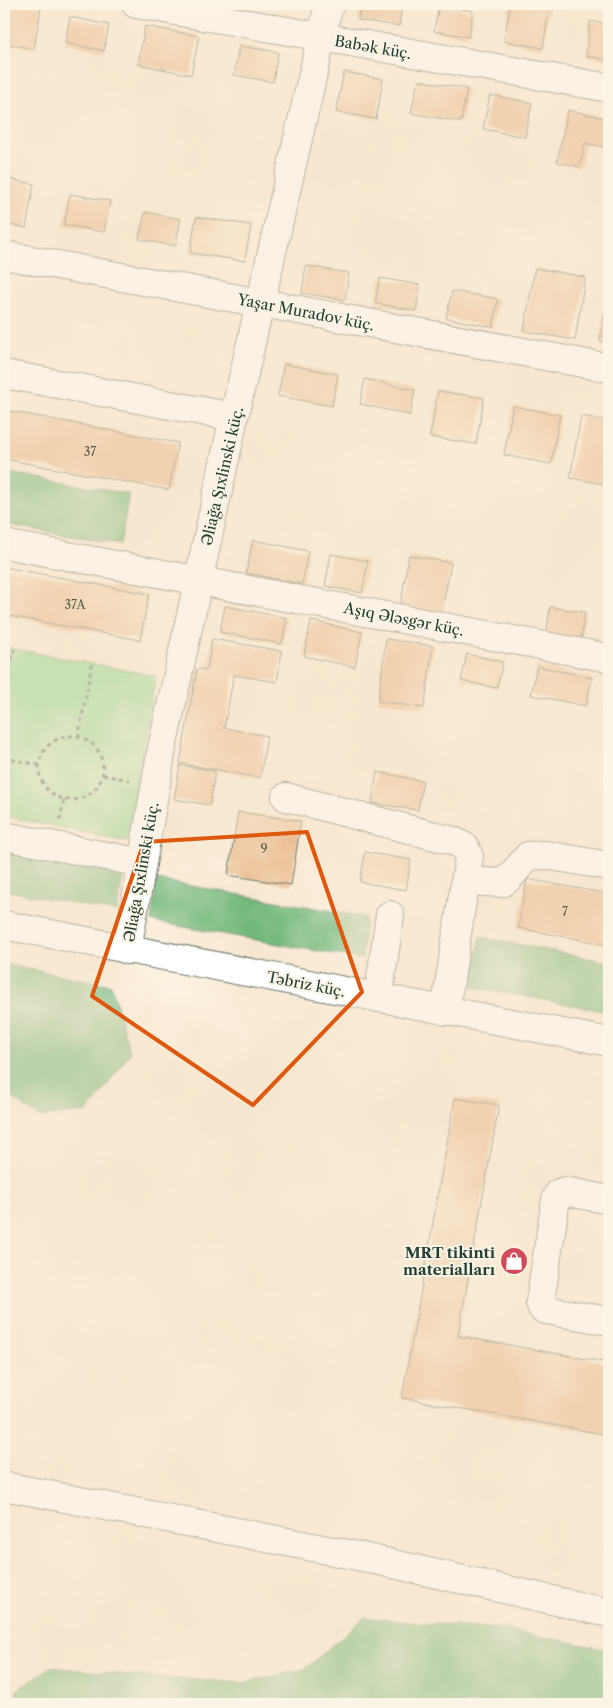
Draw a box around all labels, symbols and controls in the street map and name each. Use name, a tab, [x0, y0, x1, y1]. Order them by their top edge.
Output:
street label: Babək küç.	[333, 31, 413, 63]
street label: Yaşar Muradov küç.	[235, 289, 376, 335]
street label: Əliağa Şıxlinski küç.	[197, 405, 247, 547]
house number: 37	[84, 444, 96, 459]
house number: 37A	[65, 597, 87, 612]
street label: Aşıq Ələsgər küç.	[341, 598, 466, 640]
street label: Əliağa Şıxlinski küç.	[119, 800, 163, 944]
house number: 9	[260, 841, 268, 856]
house number: 7	[562, 904, 568, 919]
street label: Təbriz küç.	[265, 967, 347, 1001]
place label: MRT tikinti materialları	[403, 1243, 496, 1279]
shop icon: MRT tikinti materialları	[499, 1246, 529, 1276]

